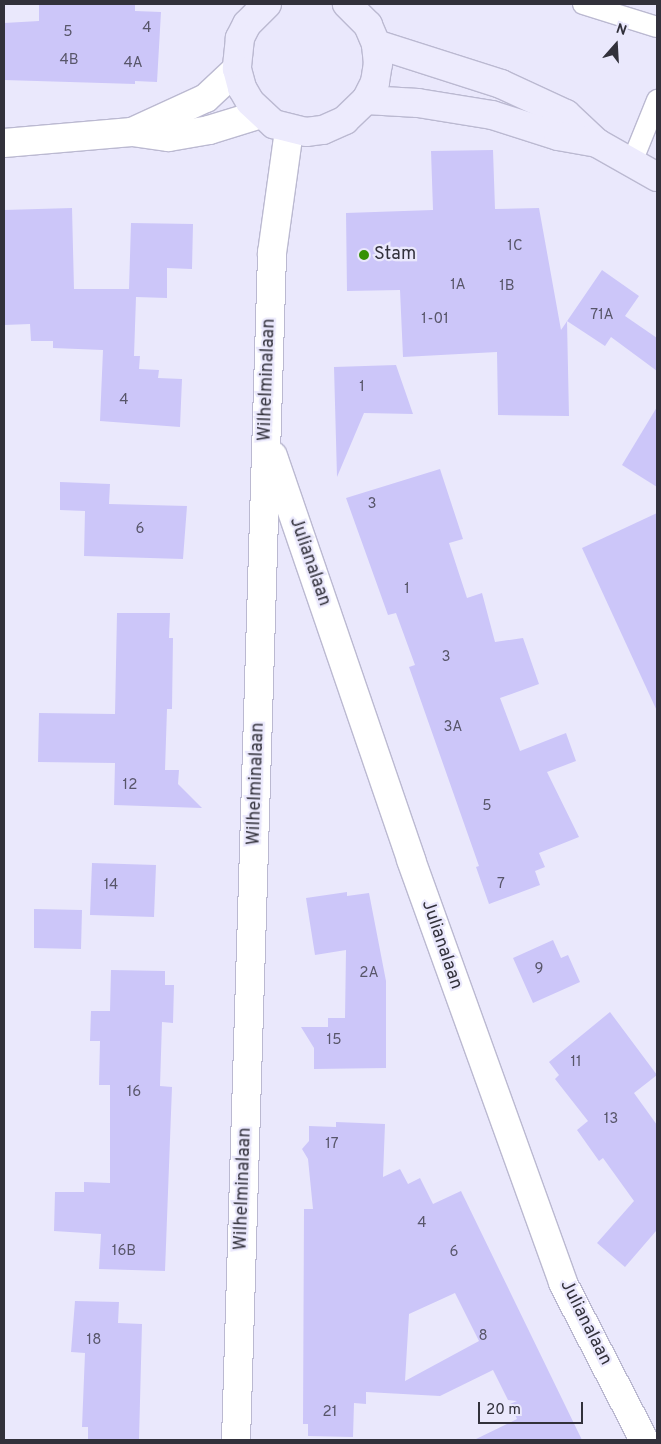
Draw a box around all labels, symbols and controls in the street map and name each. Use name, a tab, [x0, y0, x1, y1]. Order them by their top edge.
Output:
house number: 4	[142, 20, 152, 38]
north arrow	[591, 20, 641, 70]
text: N	[614, 21, 629, 40]
house number: 5	[63, 24, 73, 42]
house number: 4B	[59, 52, 79, 70]
house number: 4A	[123, 55, 143, 73]
house number: 1C	[507, 238, 523, 256]
place label: Stam	[374, 244, 416, 266]
marker: Stam	[358, 249, 370, 261]
house number: 1A	[450, 277, 466, 295]
house number: 1B	[499, 278, 515, 296]
house number: 71A	[590, 307, 614, 325]
house number: 1-01	[421, 311, 449, 329]
street label: Wilhelminalaan	[255, 318, 281, 442]
house number: 1	[359, 379, 365, 397]
house number: 4	[119, 392, 129, 410]
house number: 3	[367, 496, 377, 514]
street label: Julianalaan	[284, 515, 334, 609]
house number: 6	[136, 521, 144, 539]
house number: 1	[404, 581, 410, 599]
house number: 3	[441, 649, 451, 667]
house number: 3A	[443, 719, 463, 737]
street label: Wilhelminalaan	[244, 722, 270, 846]
house number: 12	[123, 777, 137, 795]
house number: 5	[482, 798, 492, 816]
house number: 7	[497, 876, 505, 894]
house number: 14	[104, 877, 118, 895]
street label: Julianalaan	[416, 898, 466, 992]
house number: 9	[535, 961, 543, 979]
house number: 2A	[359, 965, 379, 983]
house number: 15	[327, 1032, 341, 1050]
house number: 11	[570, 1054, 582, 1072]
house number: 16	[127, 1084, 141, 1102]
house number: 13	[604, 1111, 618, 1129]
street label: Wilhelminalaan	[231, 1127, 257, 1251]
house number: 17	[325, 1136, 339, 1154]
house number: 4	[417, 1215, 427, 1233]
house number: 16B	[112, 1243, 136, 1261]
house number: 6	[450, 1244, 458, 1262]
street label: Julianalaan	[554, 1277, 616, 1369]
house number: 8	[478, 1328, 488, 1346]
house number: 18	[87, 1332, 101, 1350]
scale bar	[481, 1392, 586, 1424]
text: 20 m	[486, 1401, 521, 1420]
house number: 21	[323, 1404, 337, 1422]

